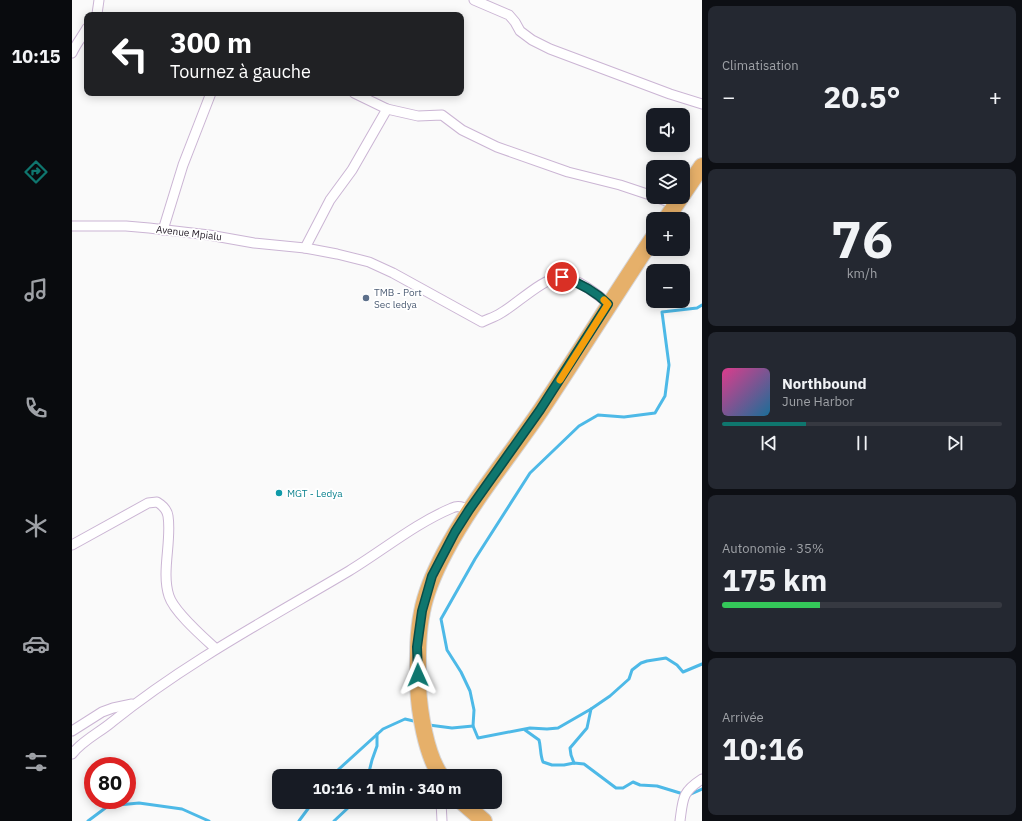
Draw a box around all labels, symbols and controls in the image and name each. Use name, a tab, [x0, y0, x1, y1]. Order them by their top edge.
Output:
text: 300 m	[170, 24, 252, 61]
icon: left	[104, 28, 156, 80]
text: 10:15	[11, 45, 61, 68]
text: Climatisation	[722, 57, 799, 74]
text: Tournez à gauche	[170, 60, 311, 83]
text: 20.5°	[823, 77, 901, 116]
text: −	[722, 82, 735, 111]
text: +	[989, 82, 1002, 111]
map controls	[646, 108, 690, 308]
button: sound	[646, 108, 690, 152]
icon: directions	[22, 158, 50, 186]
button: layers	[646, 160, 690, 204]
text: 76	[831, 205, 893, 272]
button: +	[646, 212, 690, 256]
street label: Avenue Mpialu	[155, 223, 223, 243]
pin	[545, 260, 579, 294]
button: −	[646, 264, 690, 308]
text: km/h	[847, 265, 877, 282]
icon: arrive	[551, 266, 573, 288]
icon: music	[22, 276, 50, 304]
place label: TMB - Port Sec ledya	[374, 286, 422, 311]
marker: TMB - Port Sec ledya	[361, 293, 371, 303]
text: Northbound	[782, 374, 867, 393]
text: June Harbor	[782, 393, 854, 410]
icon: phone	[22, 394, 50, 422]
icon: previous	[758, 432, 780, 454]
icon: pause	[851, 432, 873, 454]
icon: next	[944, 432, 966, 454]
place label: MGT - Ledya	[287, 487, 343, 500]
marker: MGT - Ledya	[274, 488, 284, 498]
icon: climate	[22, 512, 50, 540]
text: Autonomie · 35%	[722, 540, 824, 557]
text: 175 km	[722, 560, 827, 599]
icon: car	[22, 630, 50, 658]
position arrow	[397, 654, 439, 696]
text: Arrivée	[722, 709, 764, 726]
text: 10:16	[722, 729, 804, 768]
icon: filters	[22, 748, 50, 776]
speed limit sign: 80	[84, 757, 136, 809]
text: 10:16 · 1 min · 340 m	[313, 779, 461, 798]

